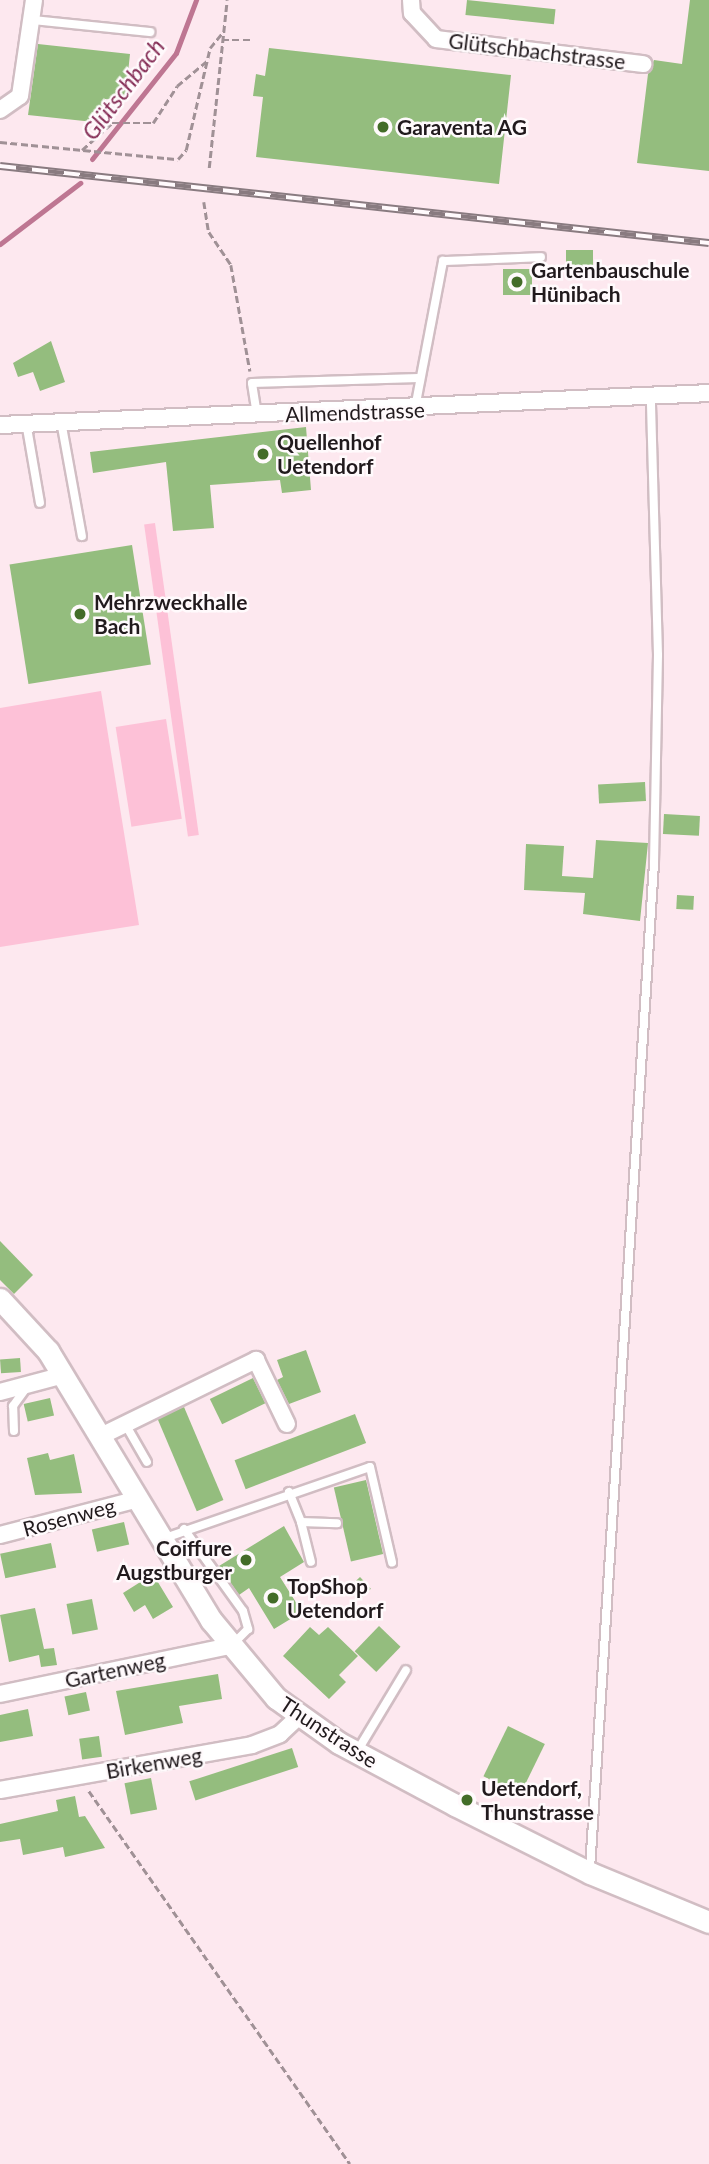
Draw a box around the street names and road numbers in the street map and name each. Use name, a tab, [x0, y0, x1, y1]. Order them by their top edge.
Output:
street label: Glütschbachstrasse	[447, 28, 627, 74]
street label: Allmendstrasse	[285, 397, 425, 427]
street label: Rosenweg	[20, 1493, 118, 1541]
street label: Gartenweg	[63, 1647, 167, 1693]
street label: Thunstrasse	[276, 1691, 382, 1773]
street label: Birkenweg	[104, 1742, 204, 1784]

